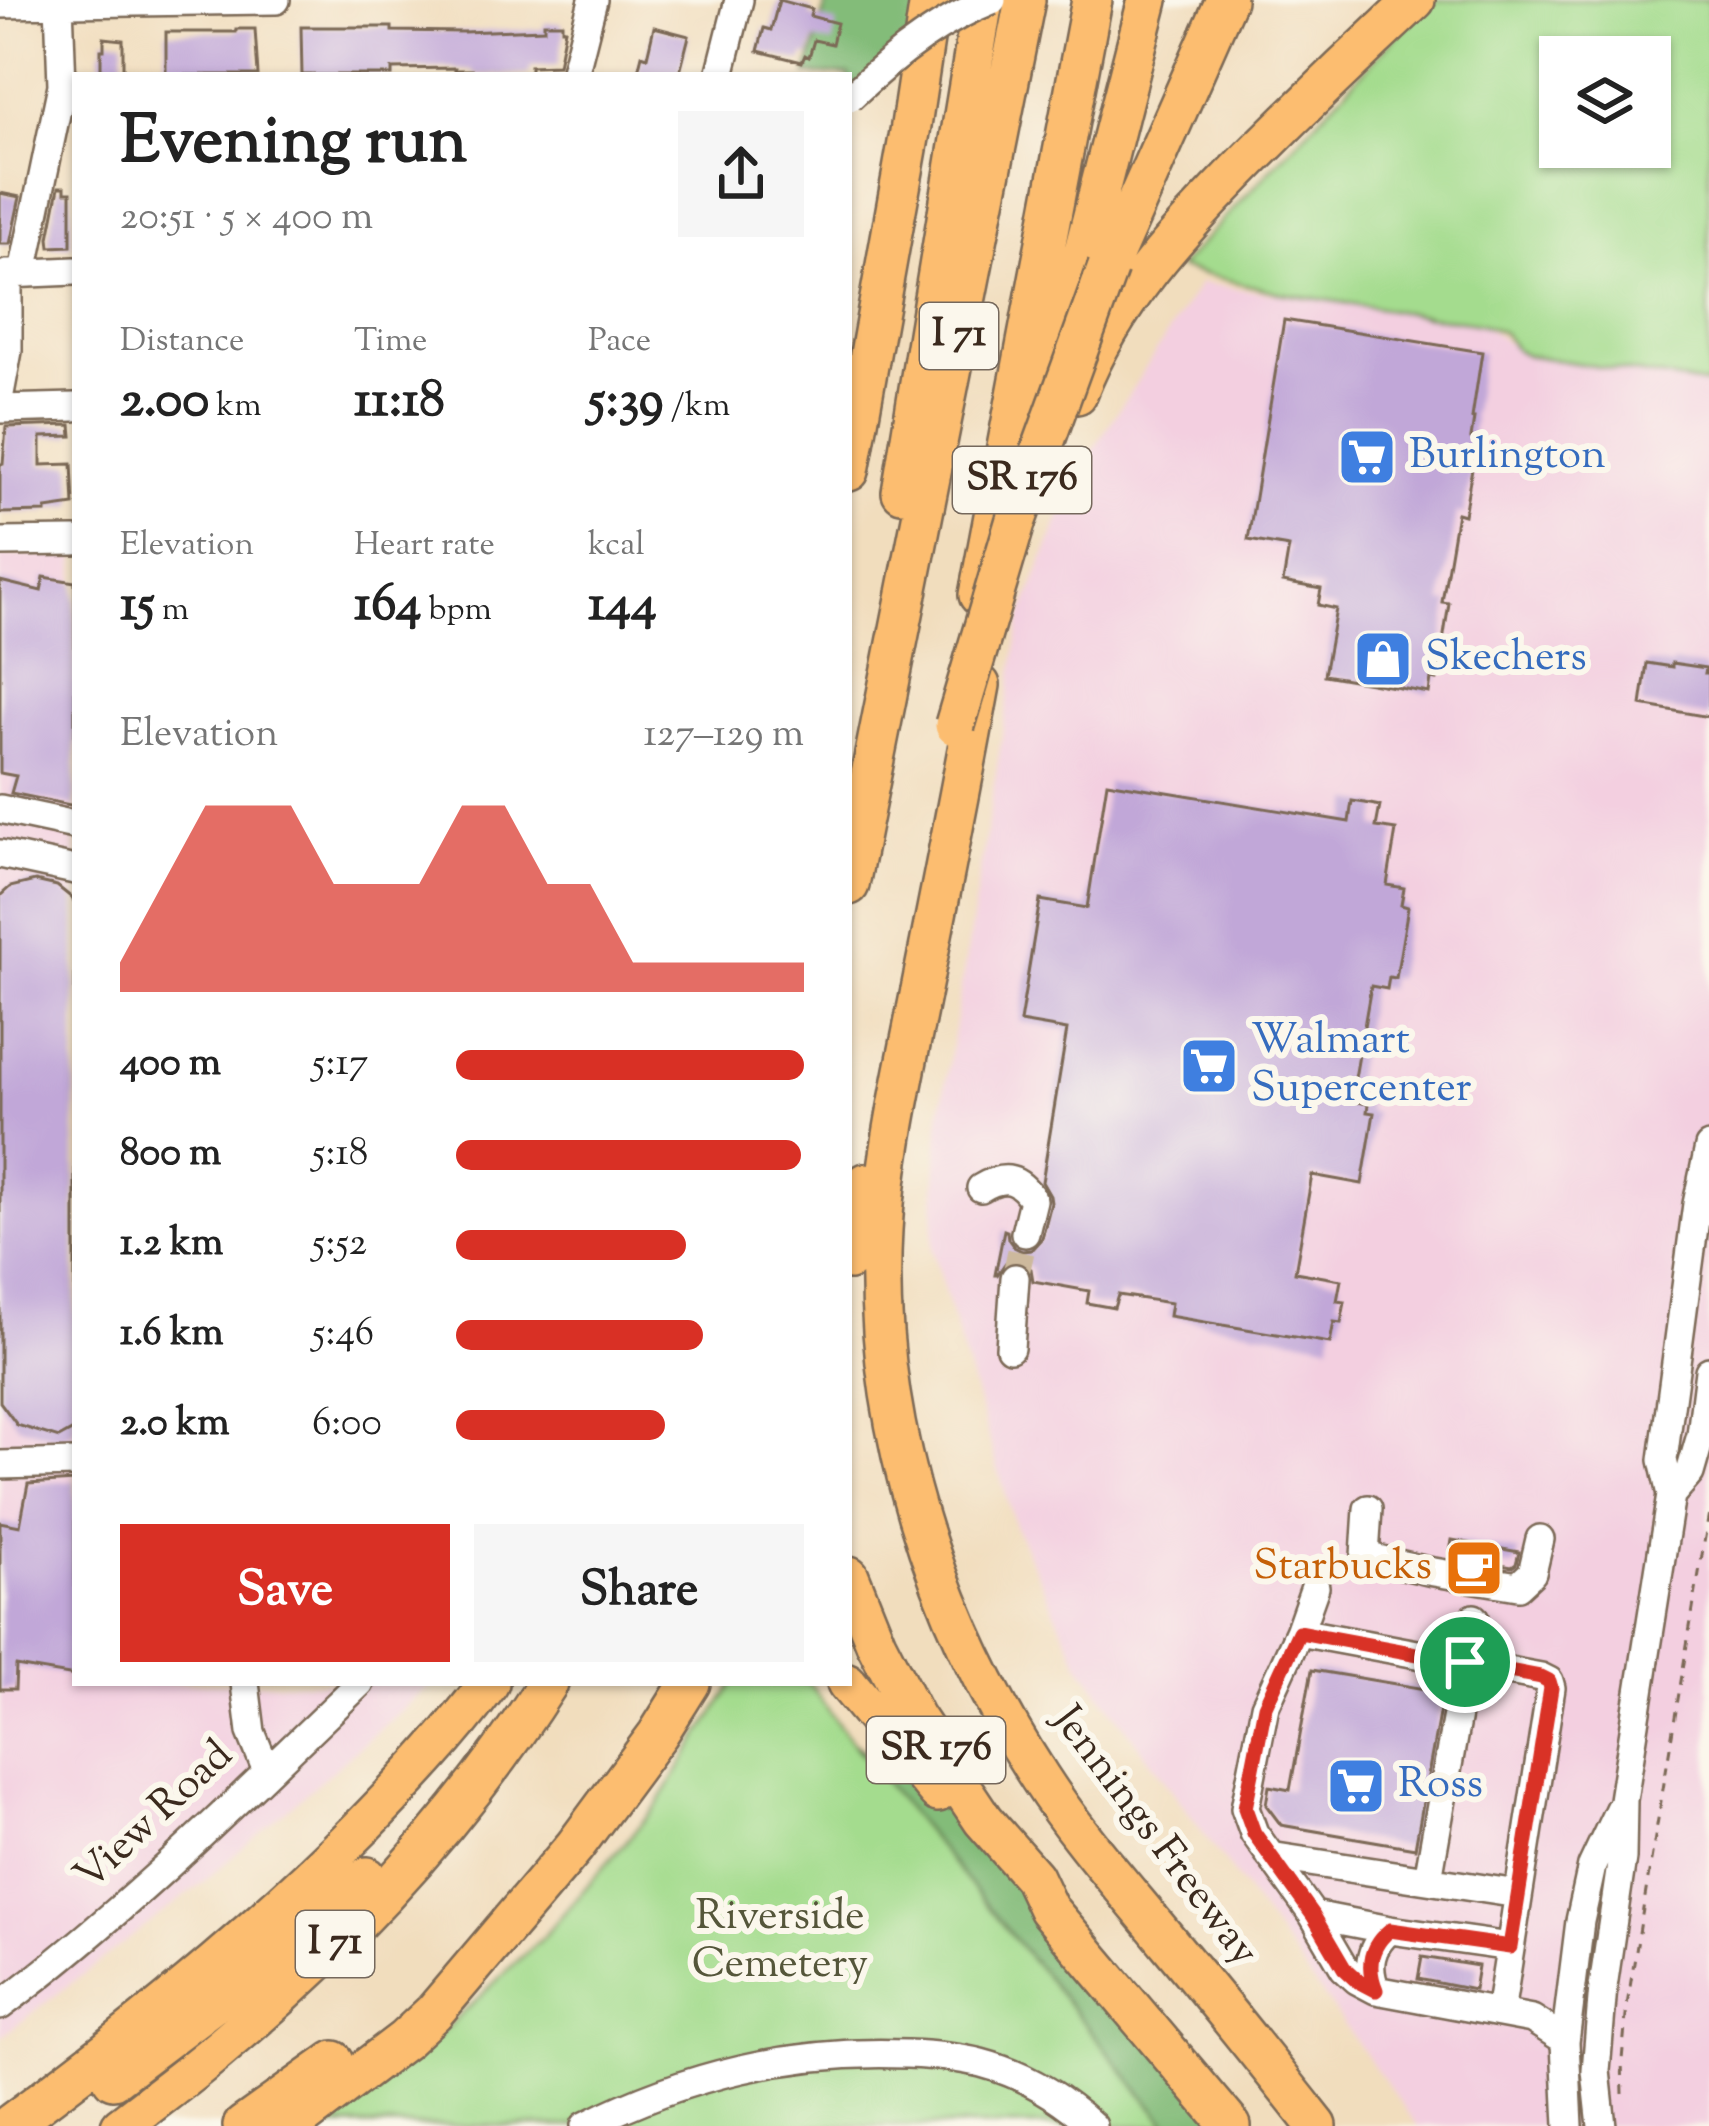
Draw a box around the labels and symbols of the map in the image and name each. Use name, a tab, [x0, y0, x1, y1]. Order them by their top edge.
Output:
road number: I 71	[920, 303, 998, 369]
supermarket icon: Burlington	[1336, 426, 1398, 488]
place label: Burlington	[1409, 427, 1606, 487]
road number: SR 176	[953, 447, 1091, 513]
shop icon: Skechers	[1352, 628, 1414, 690]
place label: Skechers	[1425, 629, 1587, 689]
place label: Walmart Supercenter	[1251, 1012, 1472, 1120]
supermarket icon: Walmart Supercenter	[1178, 1035, 1240, 1097]
cafe icon: Starbucks	[1443, 1537, 1505, 1599]
place label: Starbucks	[1253, 1538, 1432, 1598]
pin	[1414, 1611, 1516, 1713]
street label: Jennings Freeway	[1035, 1693, 1272, 1980]
road number: SR 176	[867, 1717, 1005, 1783]
street label: View Road	[63, 1728, 247, 1906]
supermarket icon: Ross	[1325, 1755, 1387, 1817]
place label: Ross	[1398, 1756, 1483, 1816]
park label: Riverside Cemetery	[692, 1888, 868, 1996]
road number: I 71	[296, 1911, 374, 1977]

